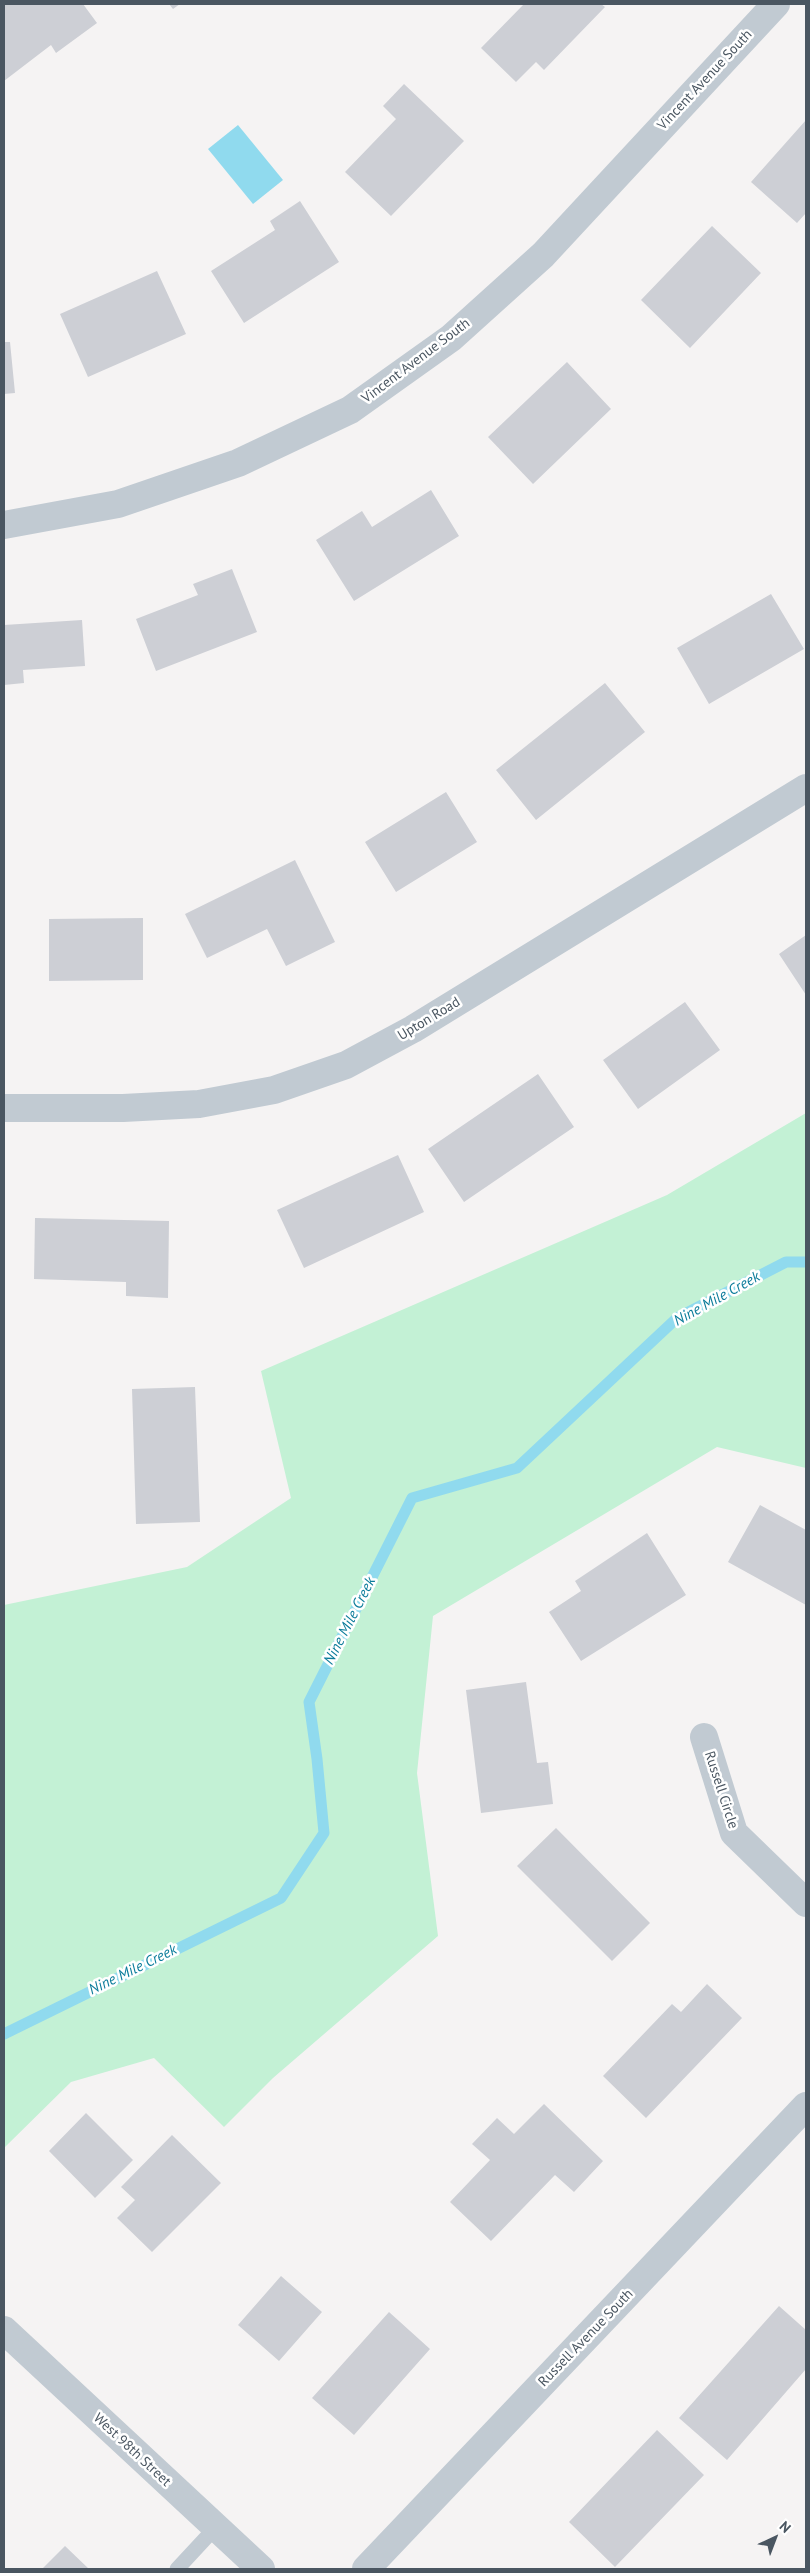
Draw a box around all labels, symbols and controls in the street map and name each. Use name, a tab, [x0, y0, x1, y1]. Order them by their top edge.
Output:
street label: Vincent Avenue South	[654, 26, 756, 134]
street label: Vincent Avenue South	[359, 315, 473, 407]
street label: Upton Road	[395, 994, 463, 1044]
water label: Nine Mile Creek	[671, 1268, 763, 1330]
water label: Nine Mile Creek	[320, 1574, 380, 1668]
street label: Russell Circle	[701, 1749, 741, 1831]
water label: Nine Mile Creek	[86, 1941, 180, 1999]
street label: Russell Avenue South	[535, 2286, 637, 2390]
street label: West 98th Street	[90, 2410, 174, 2490]
north arrow	[750, 2513, 800, 2563]
text: N	[776, 2517, 795, 2537]

